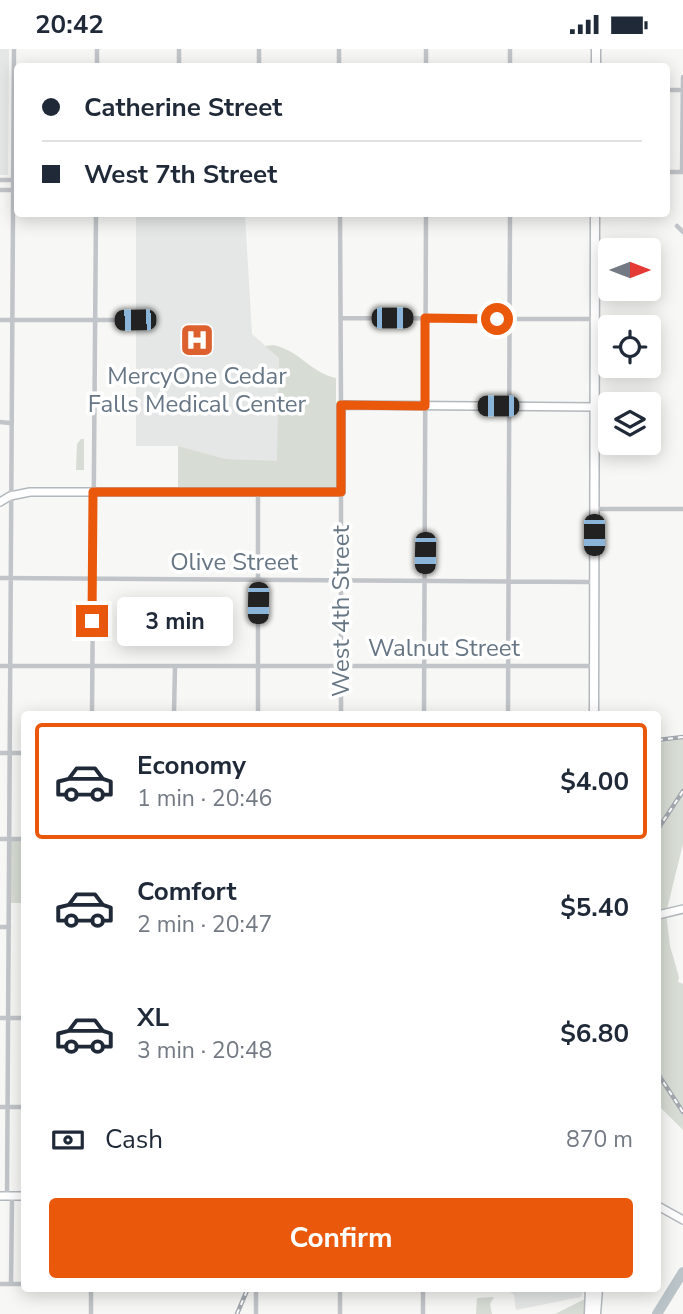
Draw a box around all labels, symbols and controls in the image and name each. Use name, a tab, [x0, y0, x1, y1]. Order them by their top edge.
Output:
text: 20:42	[35, 7, 104, 42]
text: Catherine Street	[84, 90, 282, 125]
text: West 7th Street	[84, 157, 277, 192]
north arrow	[598, 238, 662, 301]
map controls	[598, 238, 661, 455]
route start	[481, 303, 513, 335]
car	[372, 308, 414, 329]
car	[114, 309, 157, 331]
button: locate	[598, 315, 661, 378]
hospital icon: MercyOne Cedar Falls Medical Center	[178, 321, 216, 359]
place label: MercyOne Cedar Falls Medical Center	[88, 360, 307, 420]
button: layers	[598, 392, 661, 455]
car	[478, 396, 520, 417]
car	[584, 514, 605, 556]
street label: West 4th Street	[325, 524, 357, 697]
car	[415, 532, 436, 574]
street label: Olive Street	[170, 546, 298, 578]
car	[248, 582, 269, 624]
callout: 3 min	[116, 597, 232, 645]
route end	[76, 605, 108, 637]
text: 3 min	[145, 606, 205, 637]
street label: Walnut Street	[368, 632, 521, 664]
text: Economy	[137, 748, 246, 783]
icon: car	[53, 750, 116, 813]
text: $4.00	[560, 764, 629, 799]
text: 1 min · 20:46	[137, 783, 272, 814]
text: Comfort	[137, 874, 237, 909]
icon: car	[53, 876, 116, 939]
text: $5.40	[560, 890, 629, 925]
text: 2 min · 20:47	[137, 909, 272, 940]
text: XL	[137, 1000, 169, 1035]
icon: car	[53, 1002, 116, 1065]
text: $6.80	[560, 1016, 629, 1051]
text: 3 min · 20:48	[137, 1035, 272, 1066]
icon: cash	[49, 1121, 87, 1159]
text: Cash	[105, 1122, 163, 1157]
text: 870 m	[566, 1124, 633, 1155]
button: Confirm	[49, 1198, 633, 1278]

